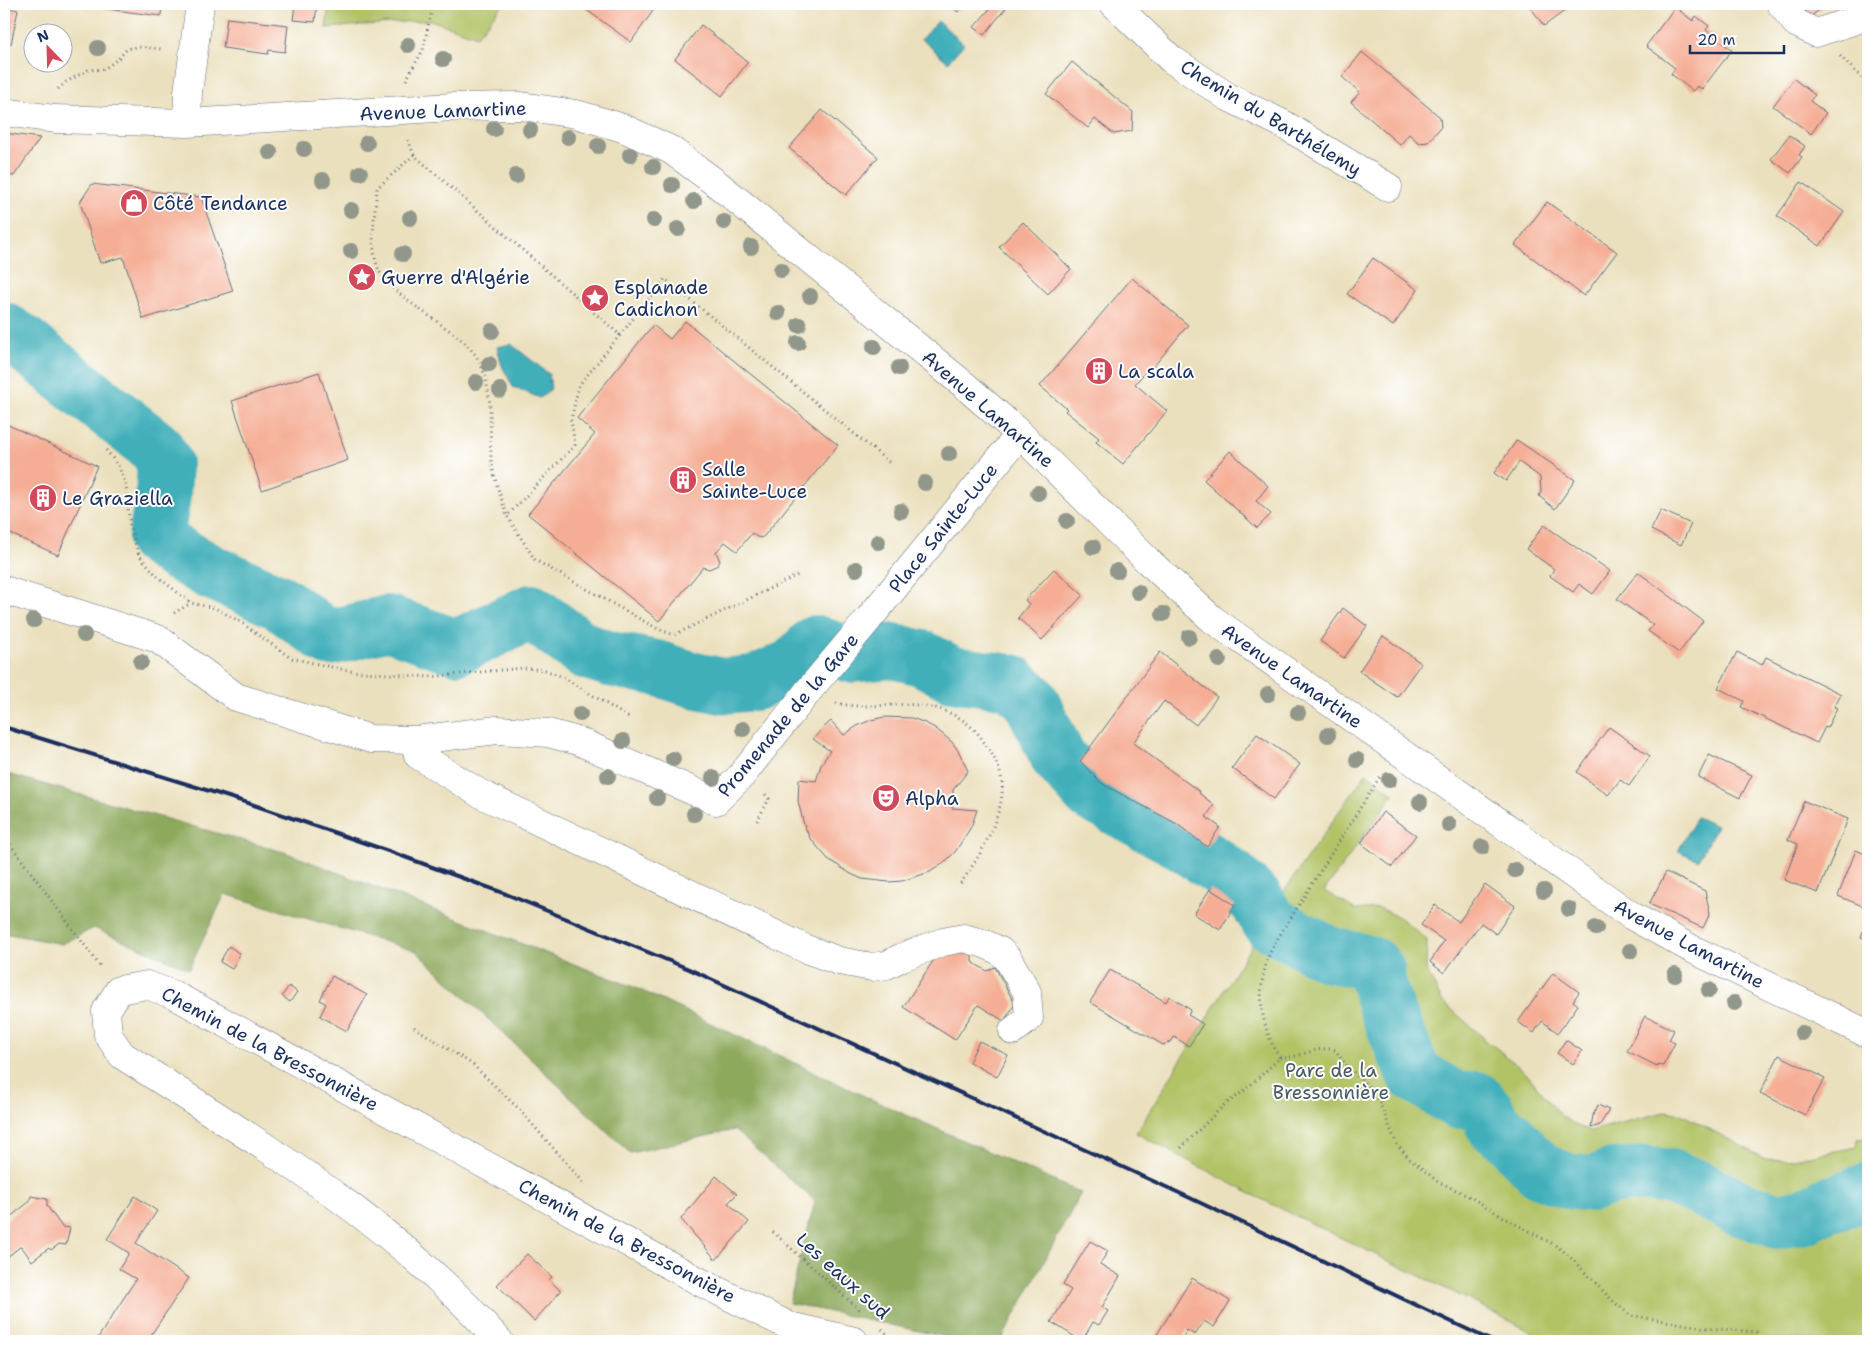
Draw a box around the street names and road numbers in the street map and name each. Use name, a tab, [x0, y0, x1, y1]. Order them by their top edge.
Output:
street label: Chemin du Barthélemy	[1176, 54, 1366, 182]
street label: Avenue Lamartine	[359, 96, 527, 126]
street label: Avenue Lamartine	[917, 345, 1059, 473]
street label: Place Sainte-Luce	[883, 458, 1003, 598]
street label: Avenue Lamartine	[1216, 618, 1368, 734]
street label: Promenade de la Gare	[712, 628, 864, 802]
street label: Avenue Lamartine	[1609, 894, 1769, 994]
street label: Chemin de la Bressonnière	[157, 981, 383, 1117]
street label: Chemin de la Bressonnière	[514, 1173, 740, 1309]
street label: Les eaux sud	[791, 1227, 895, 1325]

